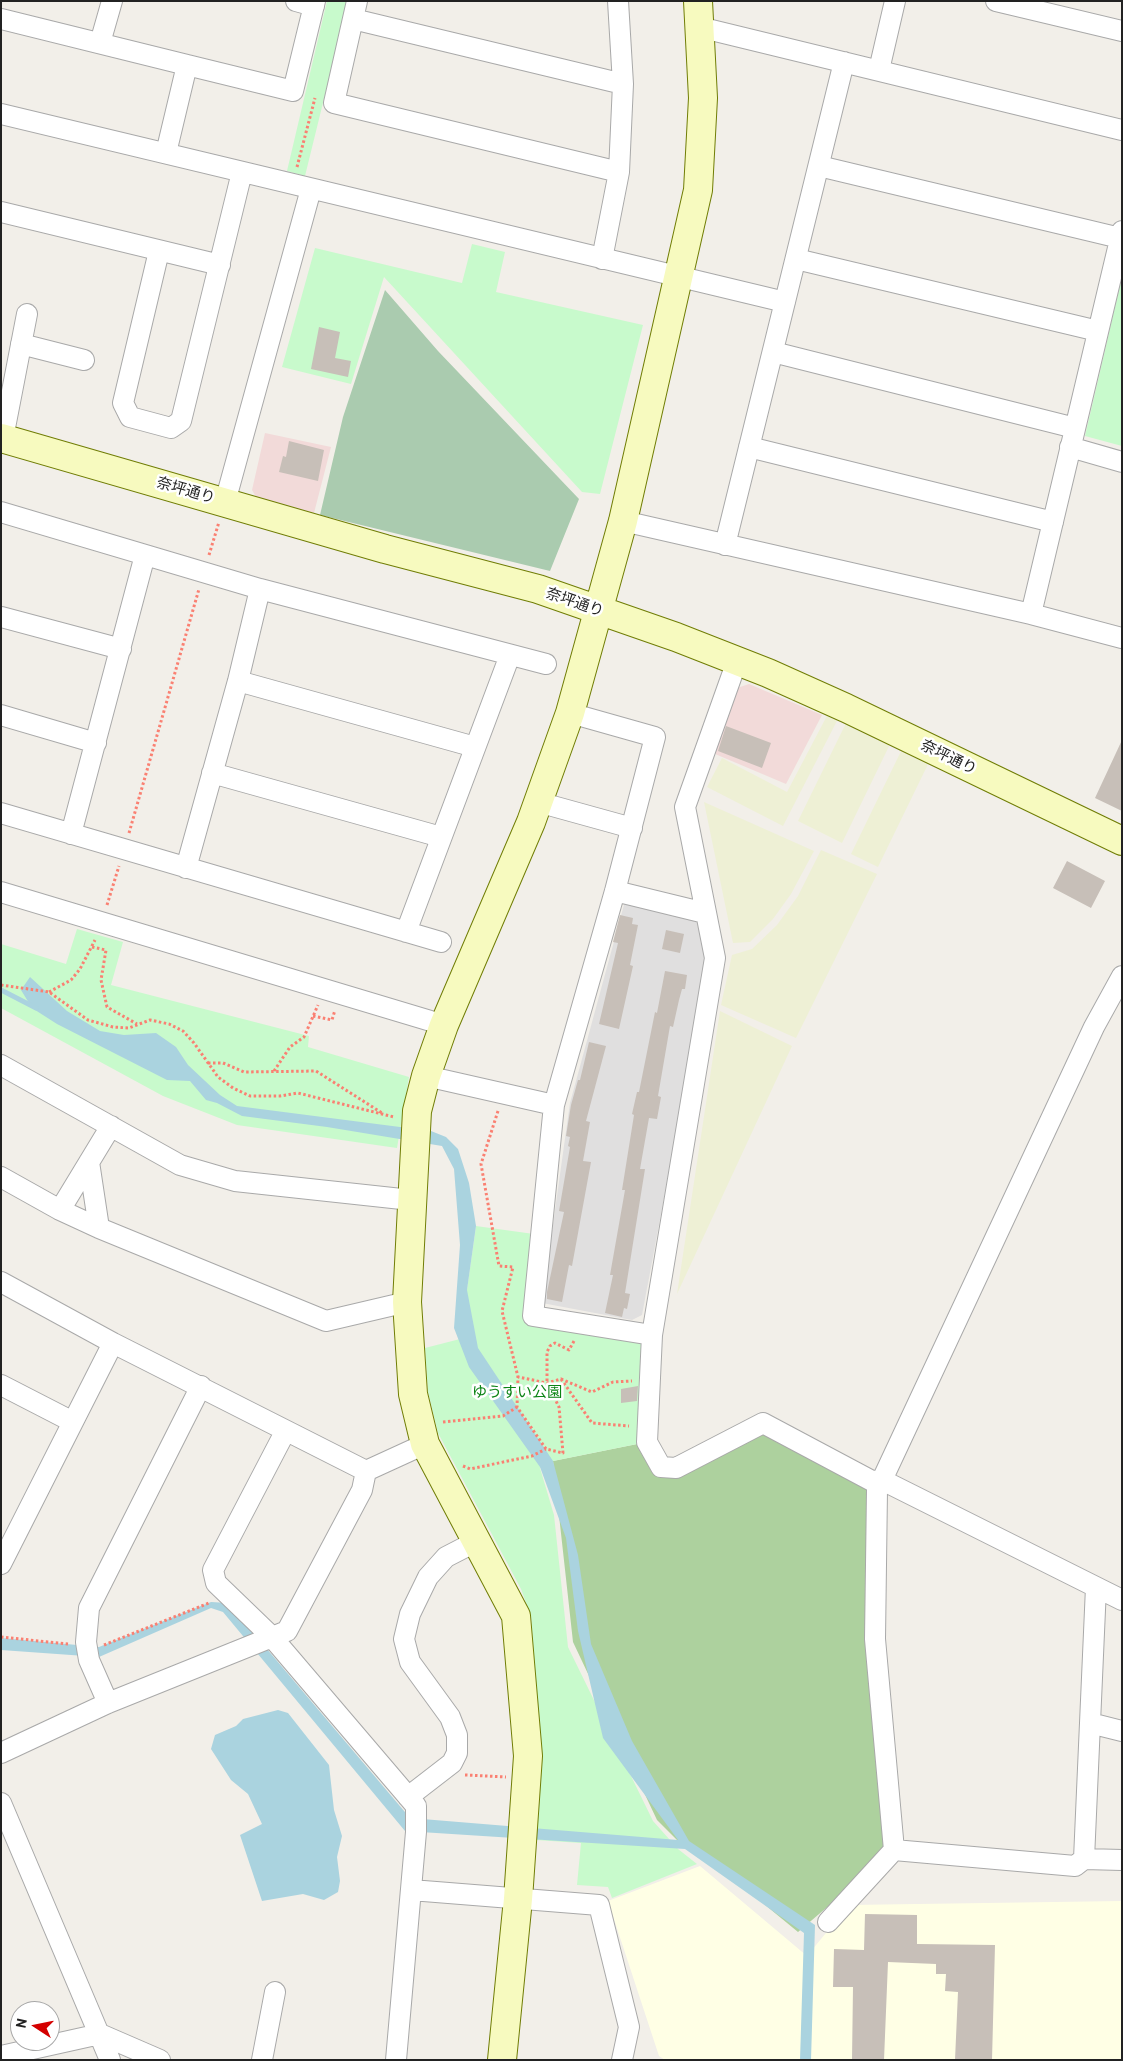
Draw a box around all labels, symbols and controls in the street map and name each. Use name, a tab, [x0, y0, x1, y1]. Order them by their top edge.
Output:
street label: 奈坪通り	[155, 473, 217, 507]
street label: 奈坪通り	[544, 584, 606, 620]
street label: 奈坪通り	[918, 736, 980, 778]
park label: ゆうすい公園	[472, 1383, 562, 1401]
north arrow	[10, 2001, 60, 2051]
text: N	[12, 2017, 30, 2029]

